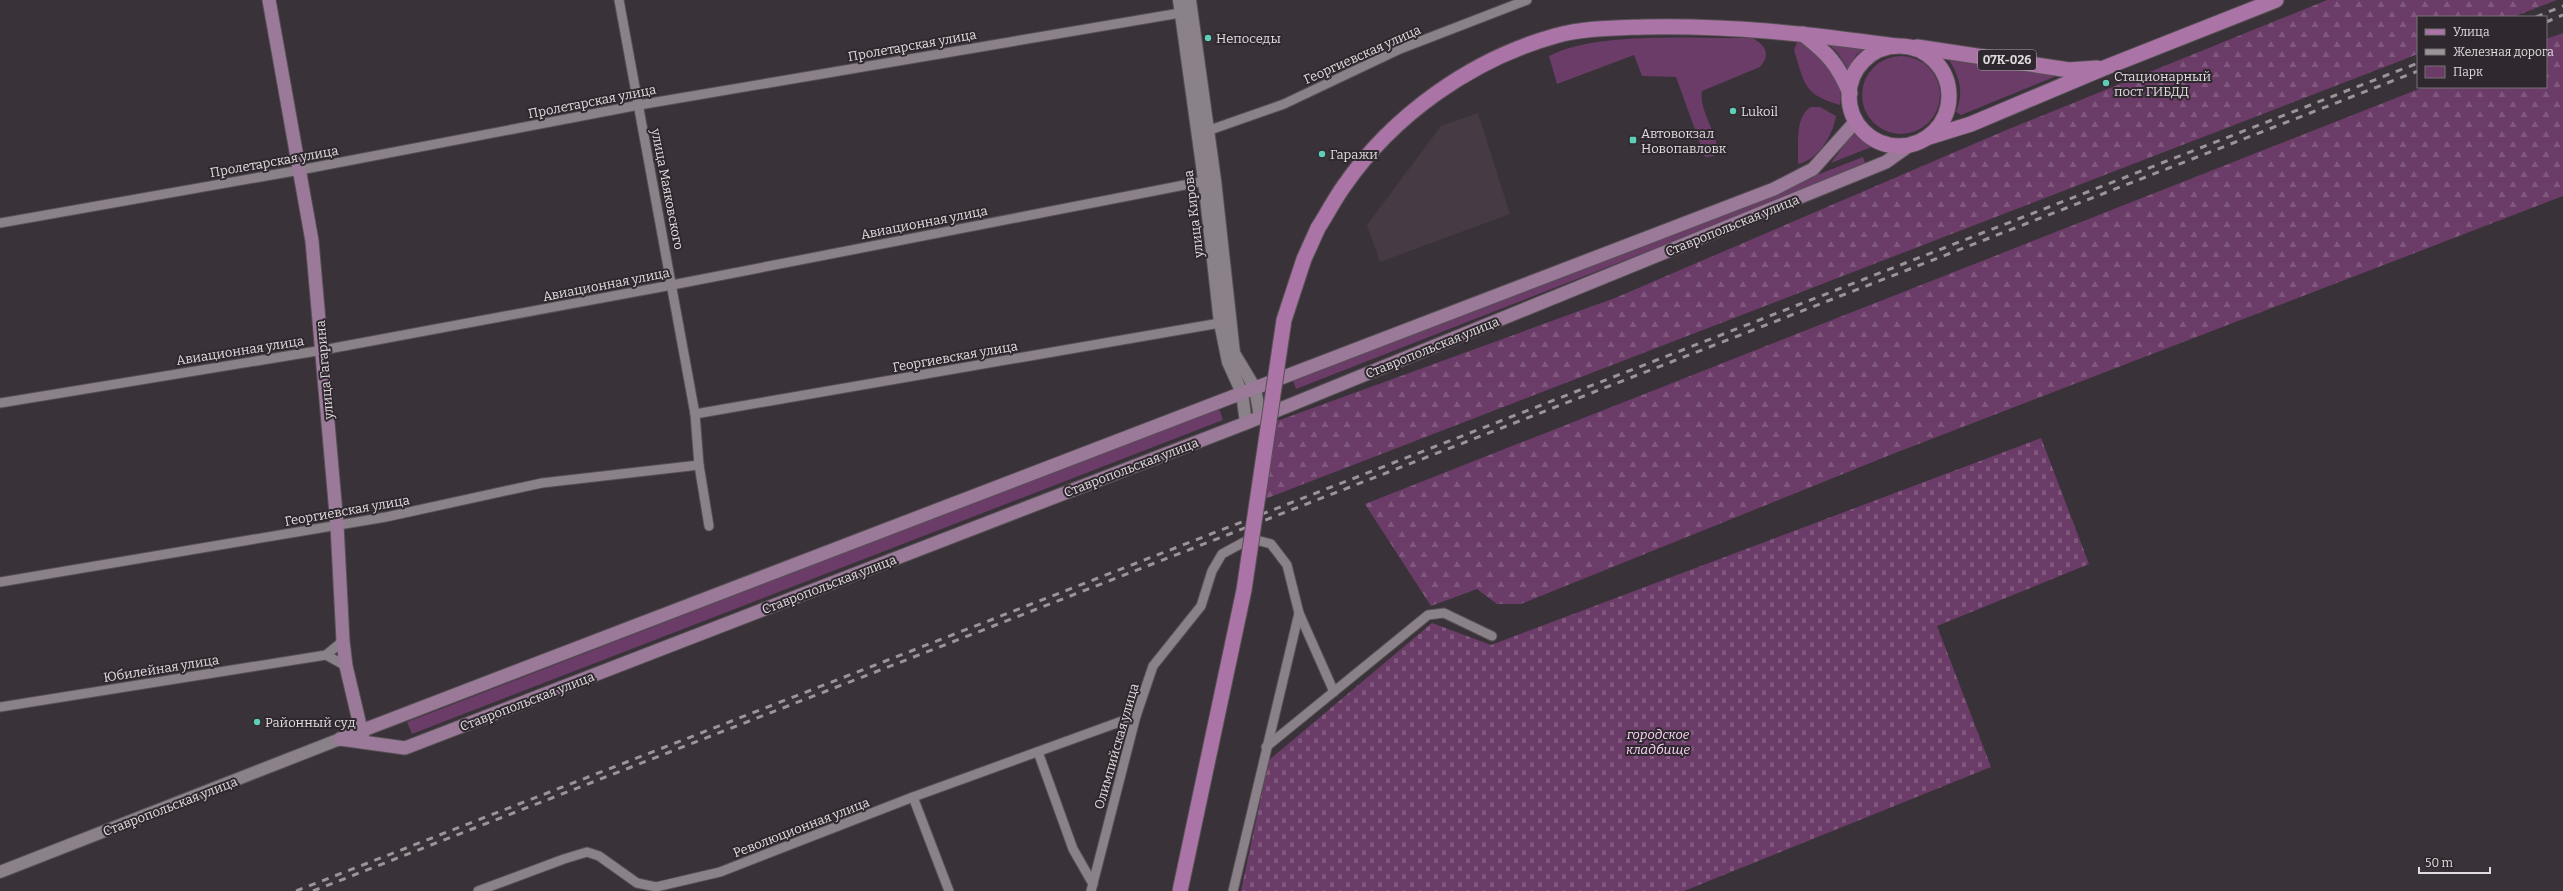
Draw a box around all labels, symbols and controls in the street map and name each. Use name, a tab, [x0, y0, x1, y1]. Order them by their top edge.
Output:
legend	[2417, 16, 2547, 88]
street label: Георгиевская улица	[1301, 22, 1423, 87]
text: Улица	[2453, 25, 2490, 39]
street label: Пролетарская улица	[847, 27, 977, 64]
place label: Непоседы	[1216, 31, 1281, 46]
marker: Непоседы	[1203, 33, 1213, 43]
text: Железная дорога	[2453, 45, 2554, 59]
road number: 07К-026	[1978, 50, 2036, 70]
text: Парк	[2453, 65, 2483, 79]
place label: Стационарный пост ГИБДД	[2114, 69, 2211, 99]
marker: Стационарный пост ГИБДД	[2101, 78, 2111, 88]
street label: Пролетарская улица	[527, 82, 657, 121]
place label: Lukoil	[1741, 104, 1778, 119]
marker: Lukoil	[1728, 106, 1738, 116]
street label: улица Маяковского	[648, 126, 687, 251]
place label: Автовокзал Новопавловк	[1641, 126, 1727, 156]
marker: Автовокзал Новопавловк	[1628, 135, 1638, 145]
street label: Пролетарская улица	[209, 143, 339, 180]
place label: Гаражи	[1330, 147, 1378, 162]
marker: Гаражи	[1317, 149, 1327, 159]
street label: улица Кирова	[1181, 169, 1206, 260]
street label: Ставропольская улица	[1663, 192, 1801, 259]
street label: Авиационная улица	[859, 203, 989, 242]
street label: Авиационная улица	[541, 265, 671, 304]
street label: Ставропольская улица	[1363, 314, 1501, 381]
street label: улица Гагарина	[313, 320, 336, 421]
street label: Авиационная улица	[175, 333, 305, 368]
street label: Георгиевская улица	[891, 338, 1019, 375]
street label: Ставропольская улица	[1062, 435, 1201, 500]
street label: Георгиевская улица	[283, 492, 411, 529]
street label: Ставропольская улица	[760, 552, 899, 617]
street label: Юбилейная улица	[102, 652, 220, 685]
street label: Ставропольская улица	[458, 669, 597, 734]
street label: Олимпийская улица	[1091, 681, 1142, 811]
place label: Районный суд	[265, 715, 356, 730]
marker: Районный суд	[252, 717, 262, 727]
park label: городское кладбище	[1626, 727, 1690, 757]
street label: Ставропольская улица	[101, 774, 240, 839]
street label: Революционная улица	[731, 795, 871, 860]
scale bar	[2419, 849, 2490, 875]
text: 50 m	[2425, 856, 2454, 870]

